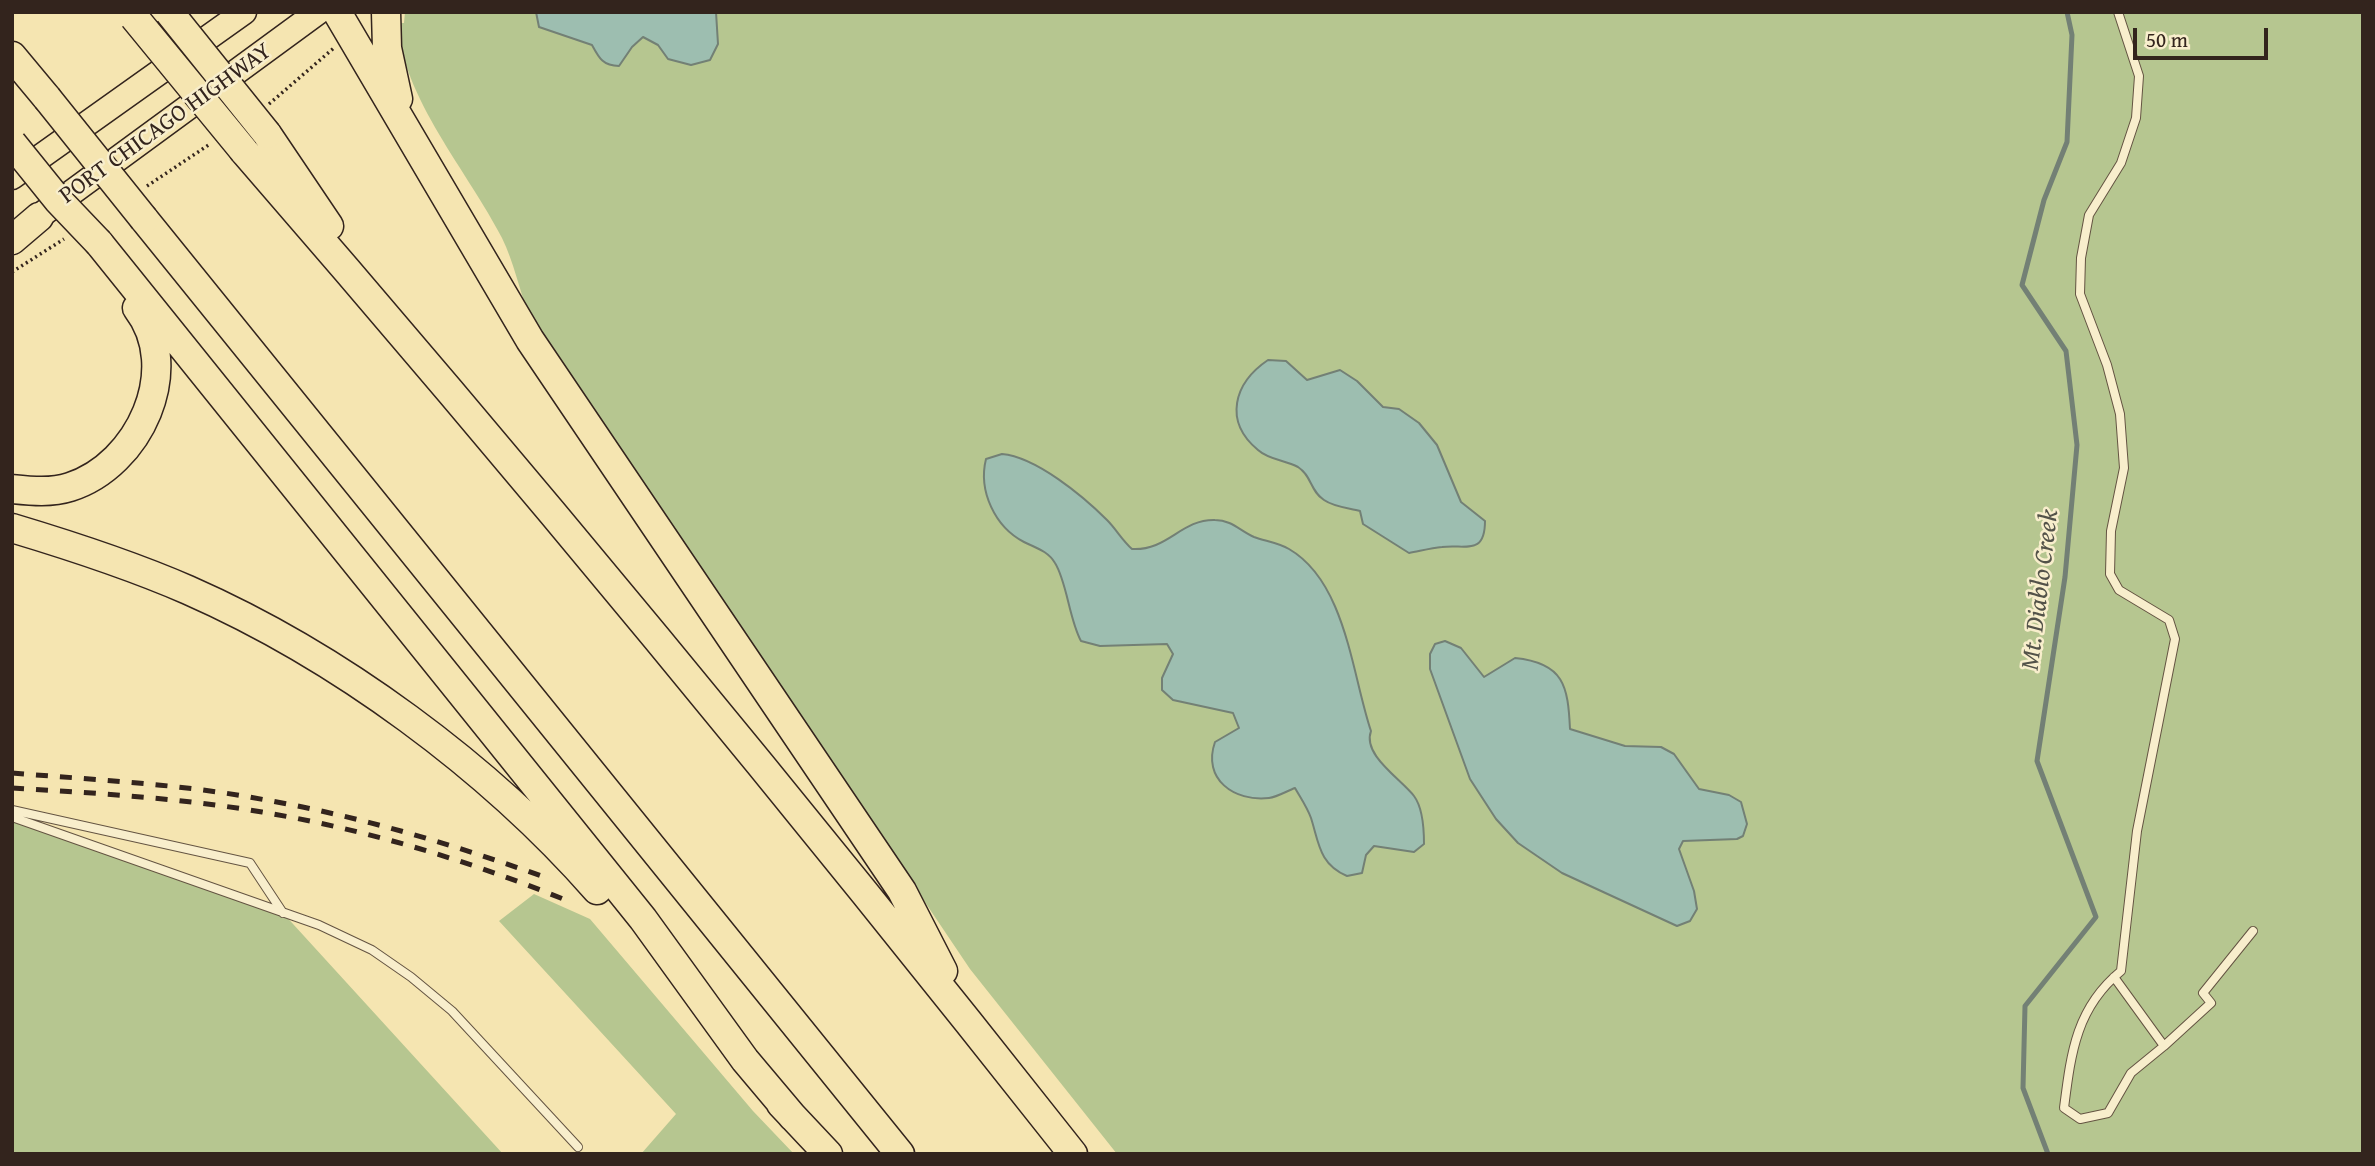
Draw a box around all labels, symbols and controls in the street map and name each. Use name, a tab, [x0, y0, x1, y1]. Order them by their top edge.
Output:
scale bar	[2137, 14, 2272, 58]
text: 50 m	[2146, 24, 2188, 55]
street label: PORT CHICAGO HIGHWAY	[54, 37, 278, 211]
water label: Mt. Diablo Creek	[2016, 508, 2066, 672]

